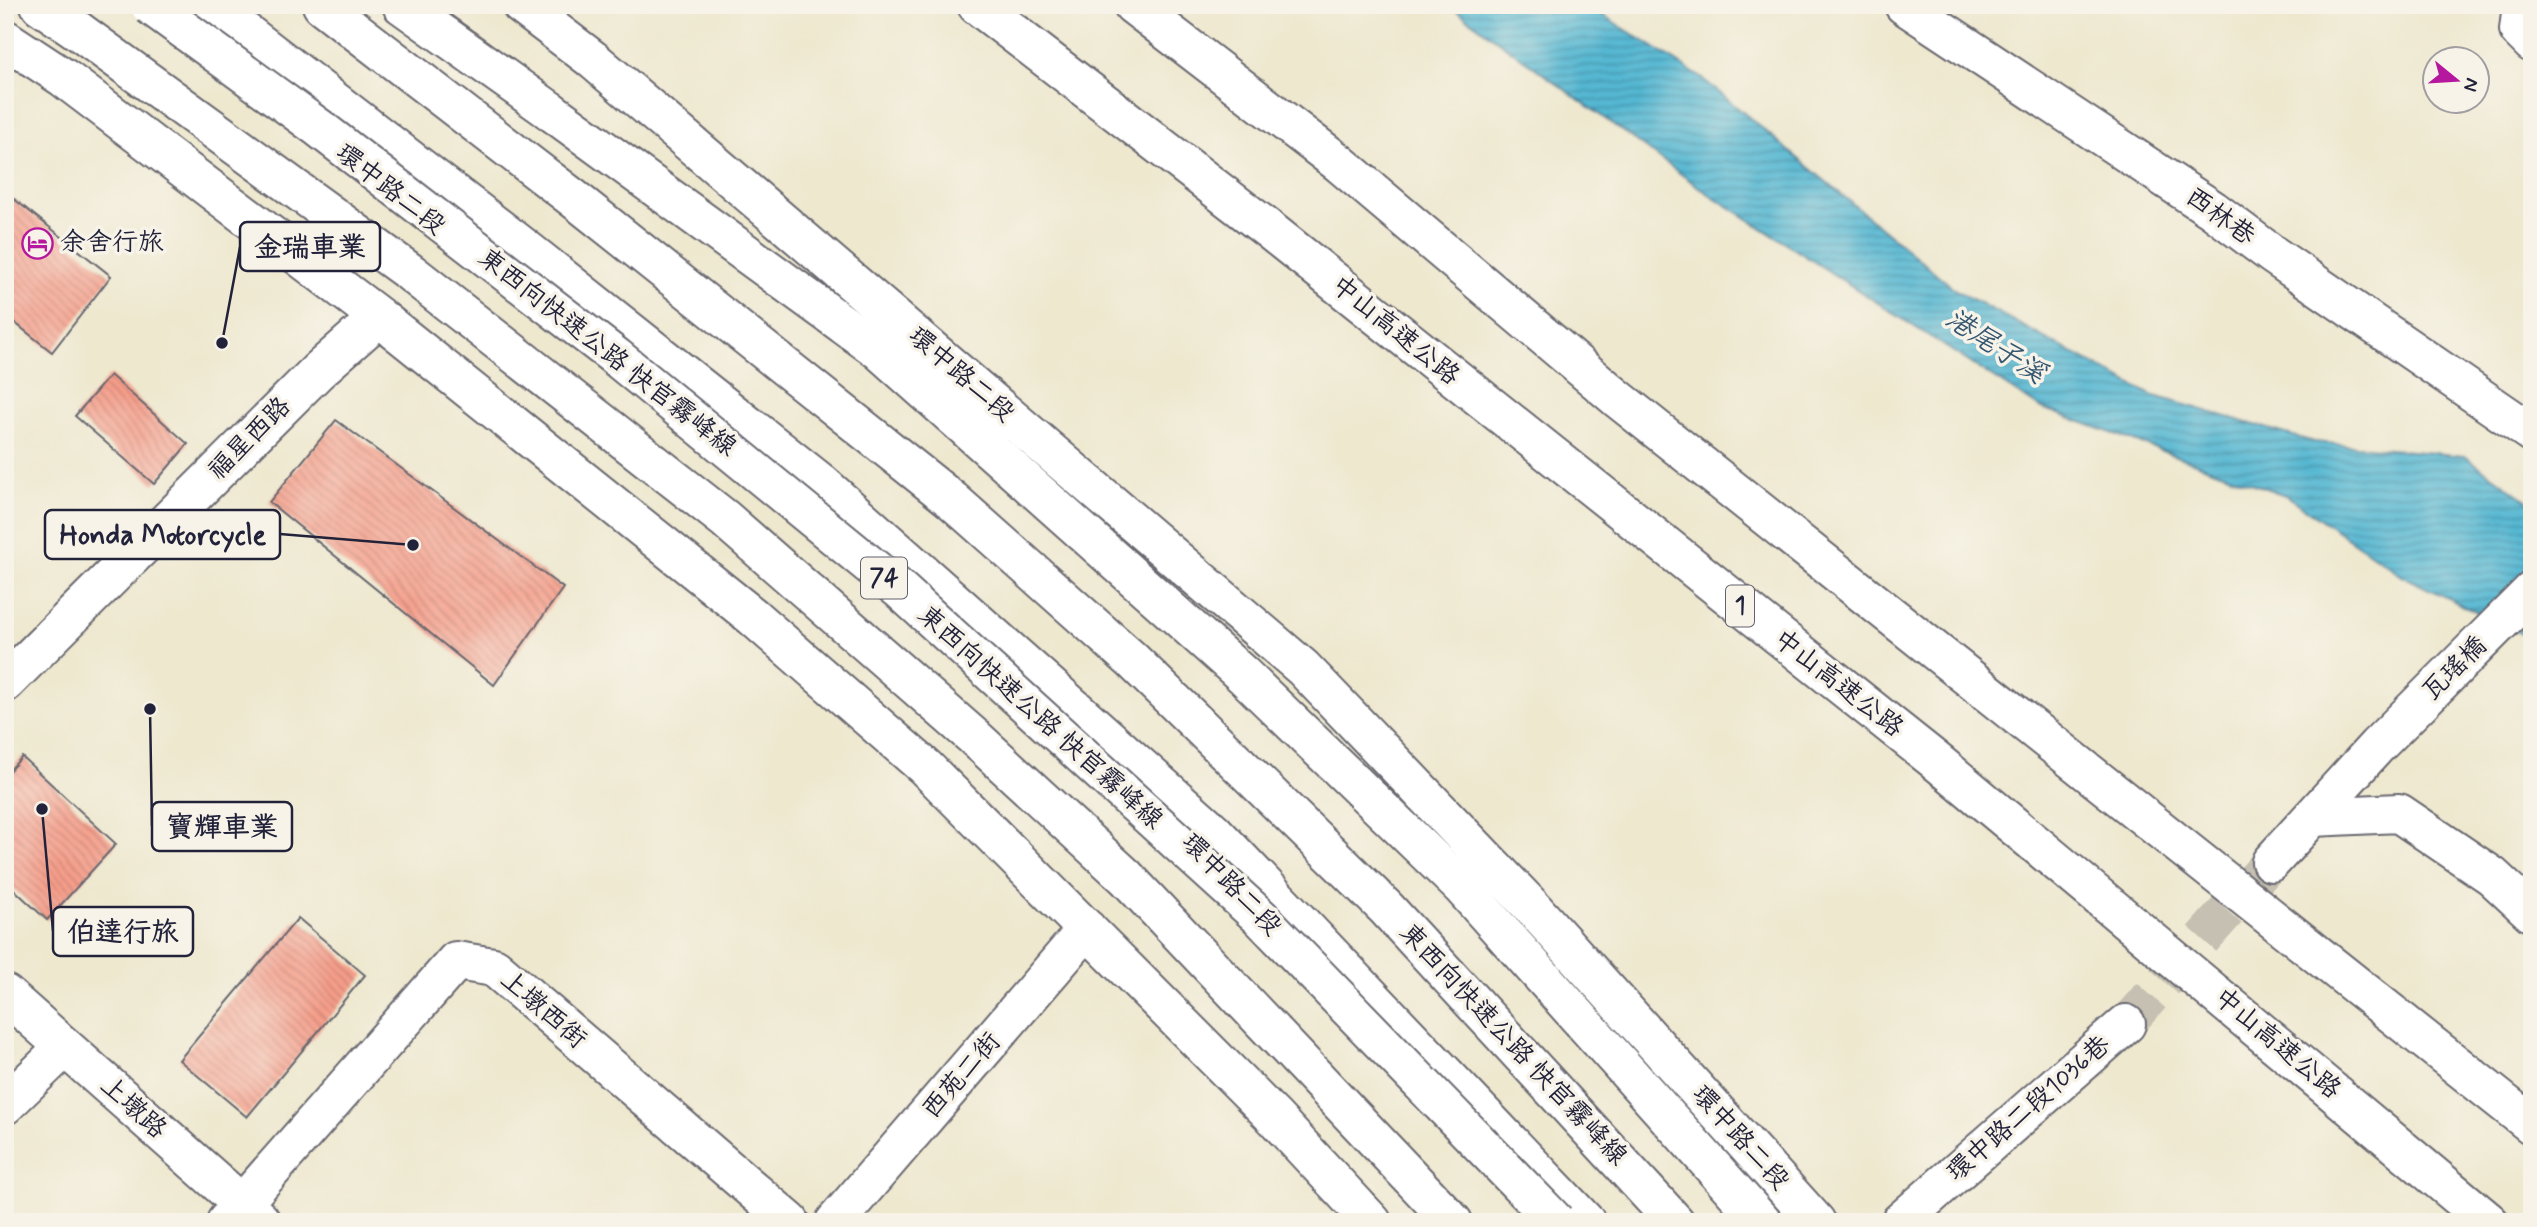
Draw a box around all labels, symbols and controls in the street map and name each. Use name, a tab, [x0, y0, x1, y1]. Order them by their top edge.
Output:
north arrow	[2422, 46, 2492, 116]
text: N	[2457, 75, 2485, 95]
street label: 環中路二段	[328, 137, 452, 243]
street label: 西林巷	[2178, 180, 2262, 254]
callout: 金瑞車業	[240, 222, 380, 271]
hotel icon: 余舍行旅	[20, 226, 54, 260]
place label: 余舍行旅	[60, 226, 164, 260]
text: 金瑞車業	[254, 230, 366, 267]
street label: 東西向快速公路 快官霧峰線	[471, 241, 743, 465]
street label: 中山高速公路	[1324, 269, 1466, 393]
water label: 港尾子溪	[1938, 301, 2054, 394]
street label: 環中路二段	[901, 320, 1021, 430]
street label: 福星西路	[201, 390, 299, 488]
callout: Honda Motorcycle	[45, 510, 280, 559]
text: Honda Motorcycle	[60, 518, 267, 555]
road number: 74	[861, 558, 907, 598]
road number: 1	[1726, 586, 1754, 626]
street label: 東西向快速公路 快官霧峰線	[910, 599, 1170, 837]
street label: 中山高速公路	[1766, 623, 1910, 745]
street label: 瓦瑤橋	[2415, 629, 2495, 709]
callout: 寶輝車業	[152, 802, 292, 851]
text: 寶輝車業	[166, 810, 278, 847]
street label: 環中路二段	[1174, 826, 1288, 944]
callout: 伯達行旅	[53, 907, 193, 956]
text: 伯達行旅	[67, 915, 179, 952]
street label: 東西向快速公路 快官霧峰線	[1392, 917, 1634, 1173]
street label: 上墩西街	[493, 963, 593, 1057]
street label: 中山高速公路	[2206, 981, 2348, 1107]
street label: 西苑二街	[915, 1026, 1009, 1126]
street label: 環中路二段1036巷	[1940, 1028, 2118, 1190]
street label: 上墩路	[93, 1069, 173, 1147]
street label: 環中路二段	[1684, 1078, 1796, 1198]

